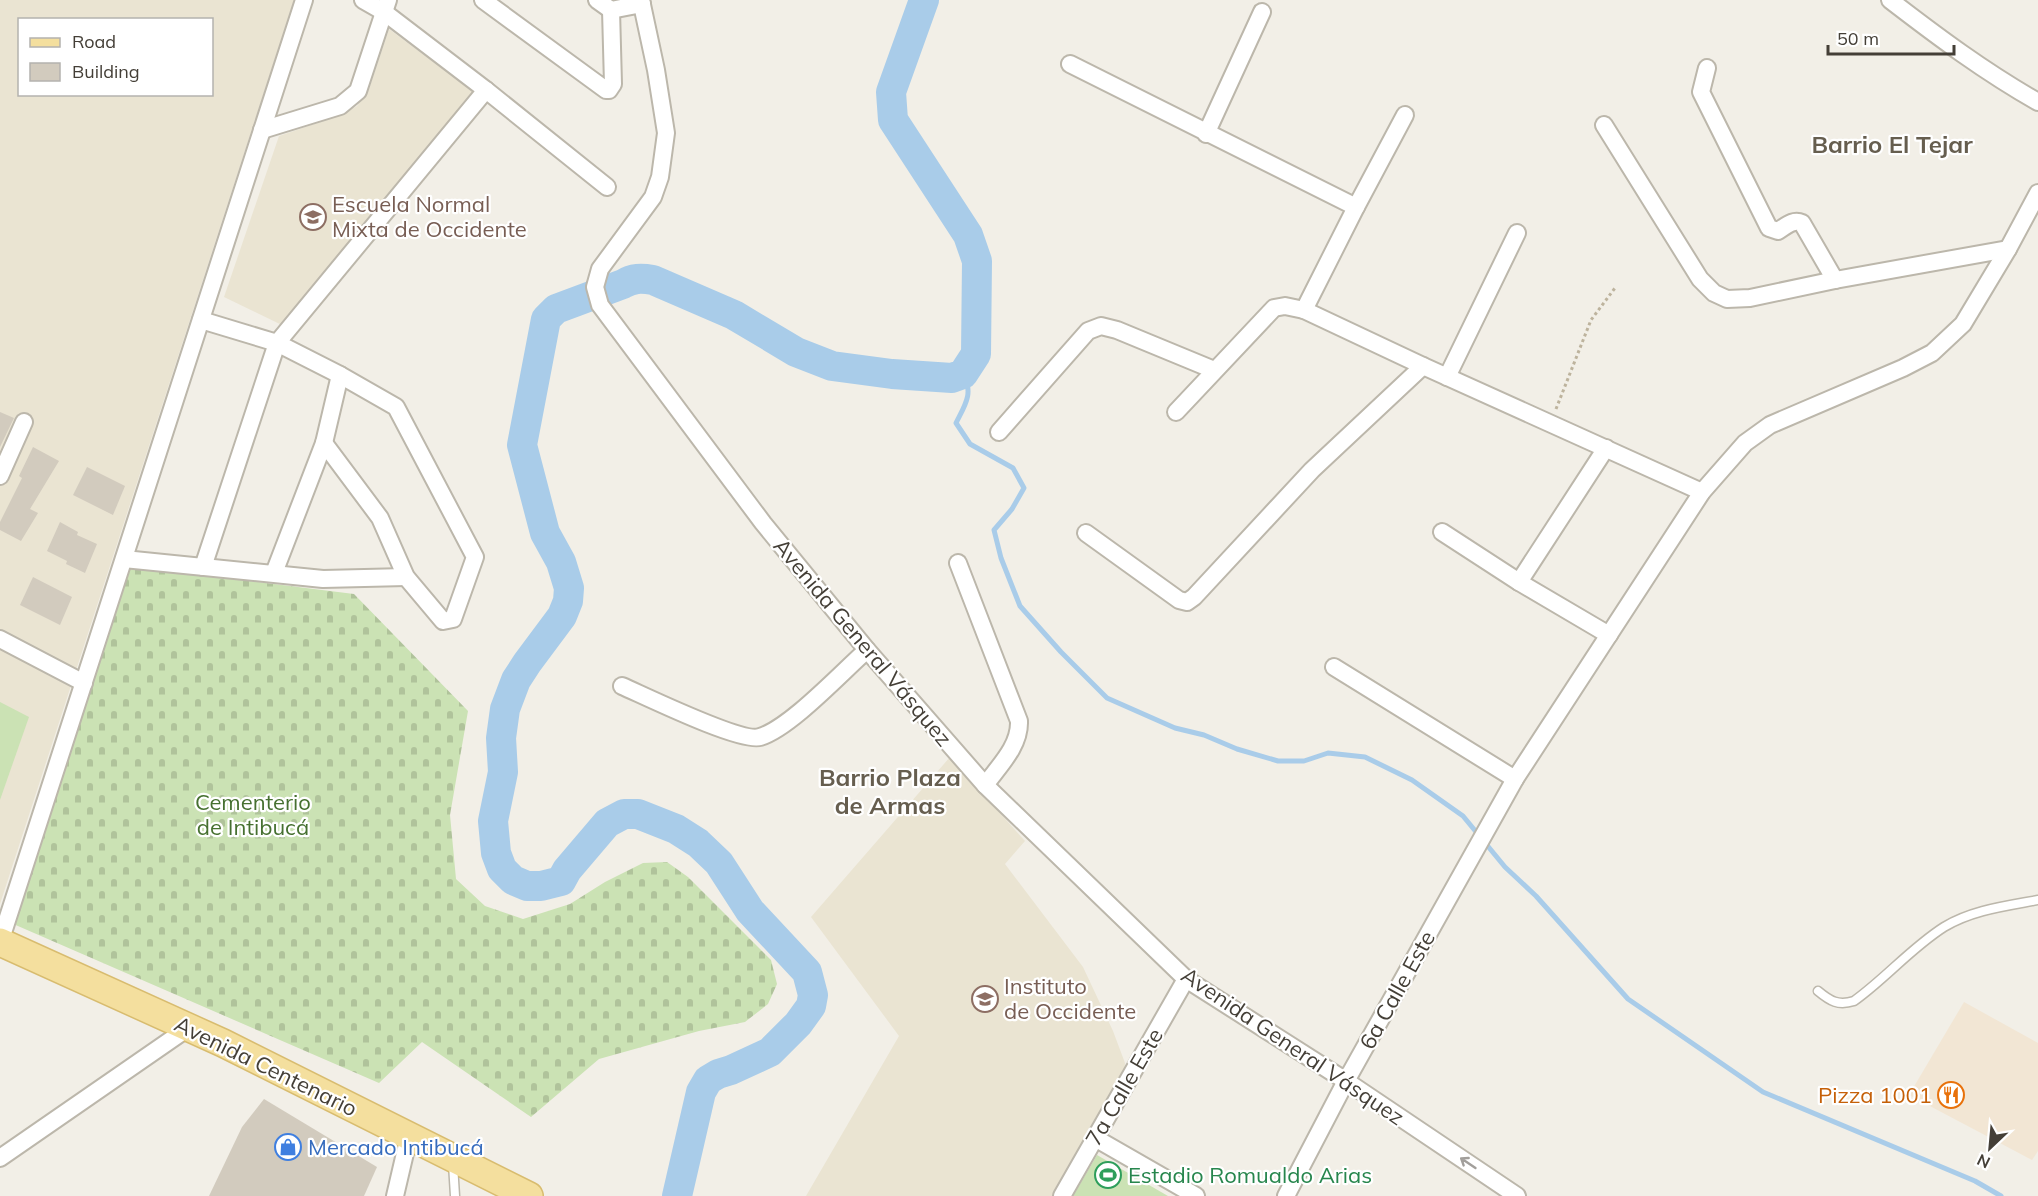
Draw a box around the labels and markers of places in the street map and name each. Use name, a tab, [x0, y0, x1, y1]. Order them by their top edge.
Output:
place label: Escuela Normal Mixta de Occidente	[332, 190, 527, 243]
school or university icon: Escuela Normal Mixta de Occidente	[298, 202, 328, 232]
place label: Instituto de Occidente	[1004, 972, 1136, 1025]
school or university icon: Instituto de Occidente	[970, 984, 1000, 1014]
restaurant icon: Pizza 1001	[1936, 1080, 1966, 1110]
place label: Pizza 1001	[1818, 1081, 1932, 1109]
shop icon: Mercado Intibucá	[273, 1132, 303, 1162]
place label: Mercado Intibucá	[308, 1133, 484, 1161]
sports icon: Estadio Romualdo Arias	[1093, 1160, 1123, 1190]
place label: Estadio Romualdo Arias	[1128, 1161, 1372, 1189]

